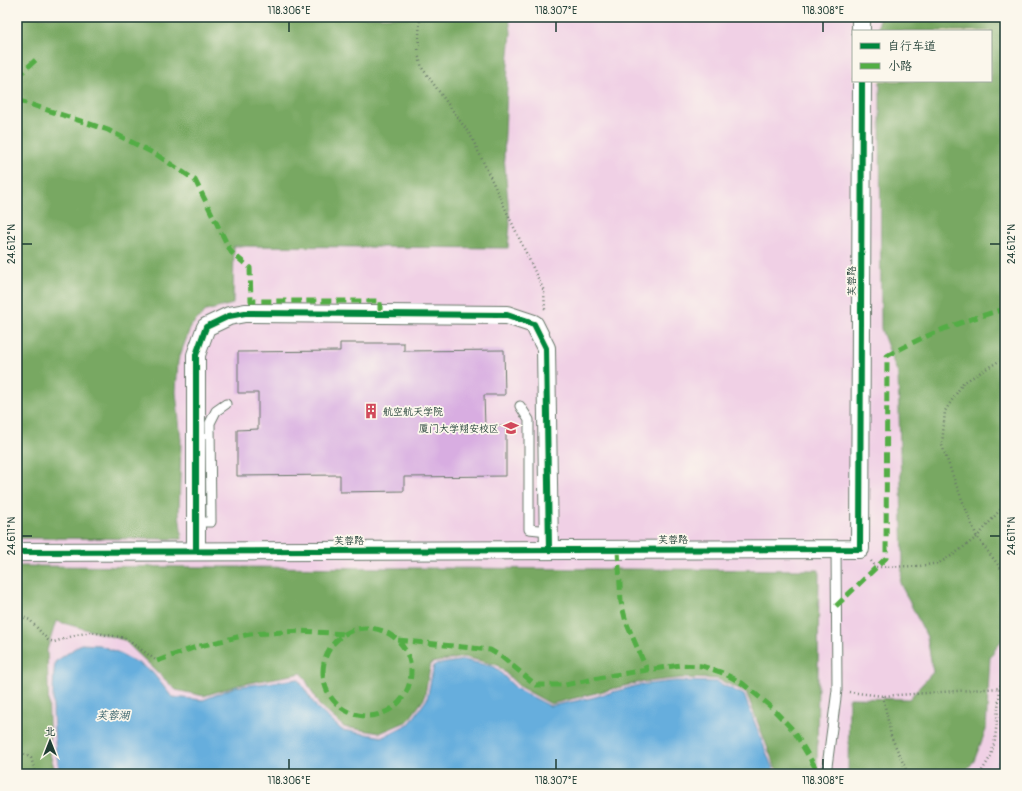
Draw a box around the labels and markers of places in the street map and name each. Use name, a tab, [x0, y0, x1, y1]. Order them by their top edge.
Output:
building icon: 航空航天学院	[362, 402, 380, 420]
place label: 航空航天学院	[383, 406, 443, 418]
school or university icon: 厦门大学翔安校区	[502, 419, 520, 437]
place label: 厦门大学翔安校区	[419, 423, 499, 435]

